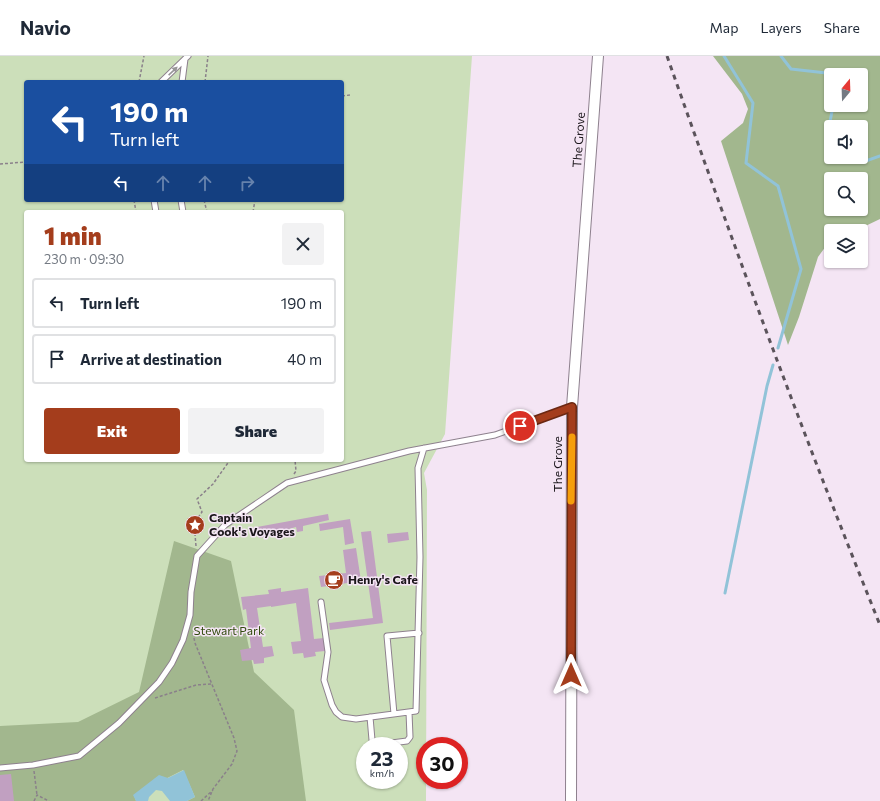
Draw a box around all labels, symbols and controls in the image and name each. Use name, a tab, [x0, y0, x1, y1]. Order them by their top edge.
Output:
text: Navio	[20, 16, 71, 39]
text: Map	[710, 19, 738, 36]
text: Layers	[760, 19, 802, 36]
text: Share	[824, 19, 860, 36]
one-way arrow	[169, 67, 178, 76]
north arrow	[824, 68, 868, 112]
map controls	[824, 68, 868, 268]
text: 190 m	[110, 94, 188, 128]
icon: left	[44, 96, 96, 148]
street label: The Grove	[569, 112, 587, 168]
button: sound	[824, 120, 868, 164]
text: Turn left	[110, 128, 179, 150]
icon: left	[110, 172, 132, 194]
icon: ahead	[152, 172, 174, 194]
icon: ahead	[194, 172, 216, 194]
icon: right	[236, 172, 258, 194]
button: search	[824, 172, 868, 216]
text: 1 min	[44, 221, 102, 250]
button: close	[282, 223, 324, 265]
button: layers	[824, 224, 868, 268]
text: 230 m · 09:30	[44, 251, 124, 267]
icon: left	[46, 292, 68, 314]
text: Turn left	[80, 294, 139, 312]
text: 190 m	[281, 294, 322, 312]
icon: arrive	[46, 348, 68, 370]
text: Arrive at destination	[80, 350, 222, 368]
text: 40 m	[287, 350, 322, 368]
button: Exit	[44, 408, 180, 454]
button: Share	[188, 408, 324, 454]
pin	[503, 409, 537, 443]
icon: arrive	[509, 415, 531, 437]
street label: The Grove	[550, 436, 564, 492]
place label: Captain Cook's Voyages	[209, 510, 295, 538]
place icon: Captain Cook's Voyages	[184, 514, 206, 536]
cafe icon: Henry's Cafe	[323, 569, 345, 591]
place label: Henry's Cafe	[348, 572, 418, 586]
park label: Stewart Park	[194, 623, 265, 637]
position arrow	[550, 654, 592, 696]
speed limit sign: 30	[416, 737, 468, 789]
text: 23	[370, 746, 394, 770]
text: km/h	[370, 767, 394, 779]

